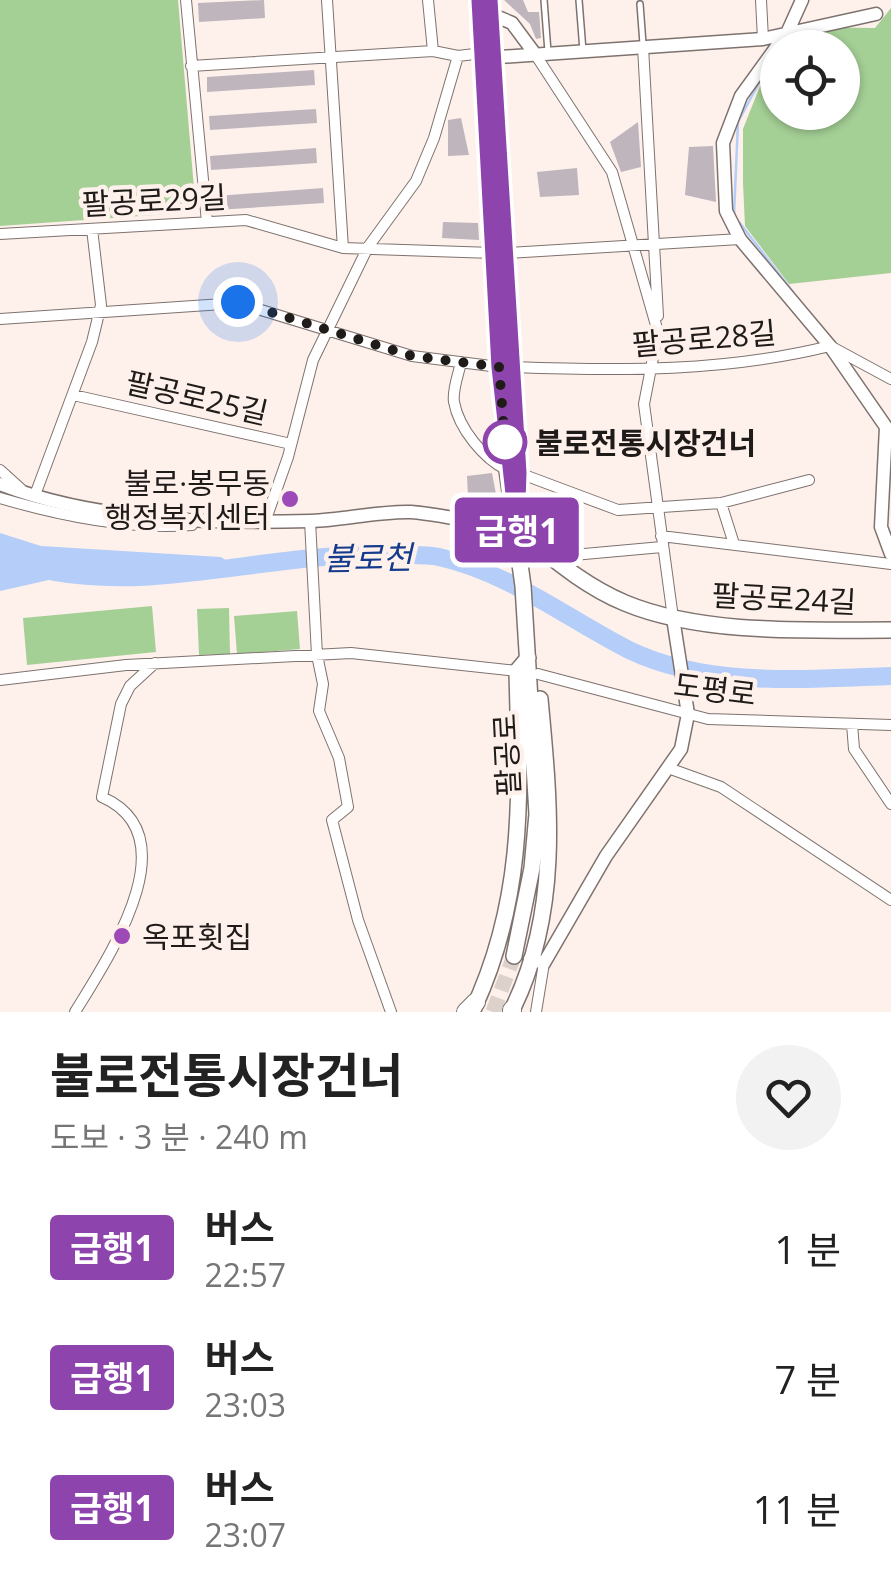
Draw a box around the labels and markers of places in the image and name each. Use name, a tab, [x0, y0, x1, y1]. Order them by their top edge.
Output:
marker: 불로전통시장건너	[484, 421, 526, 463]
place label: 불로전통시장건너	[535, 422, 756, 463]
place label: 불로·봉무동 행정복지센터	[104, 462, 270, 537]
marker: 불로·봉무동 행정복지센터	[279, 488, 301, 510]
place label: 옥포횟집	[142, 916, 252, 957]
marker: 옥포횟집	[111, 925, 133, 947]

